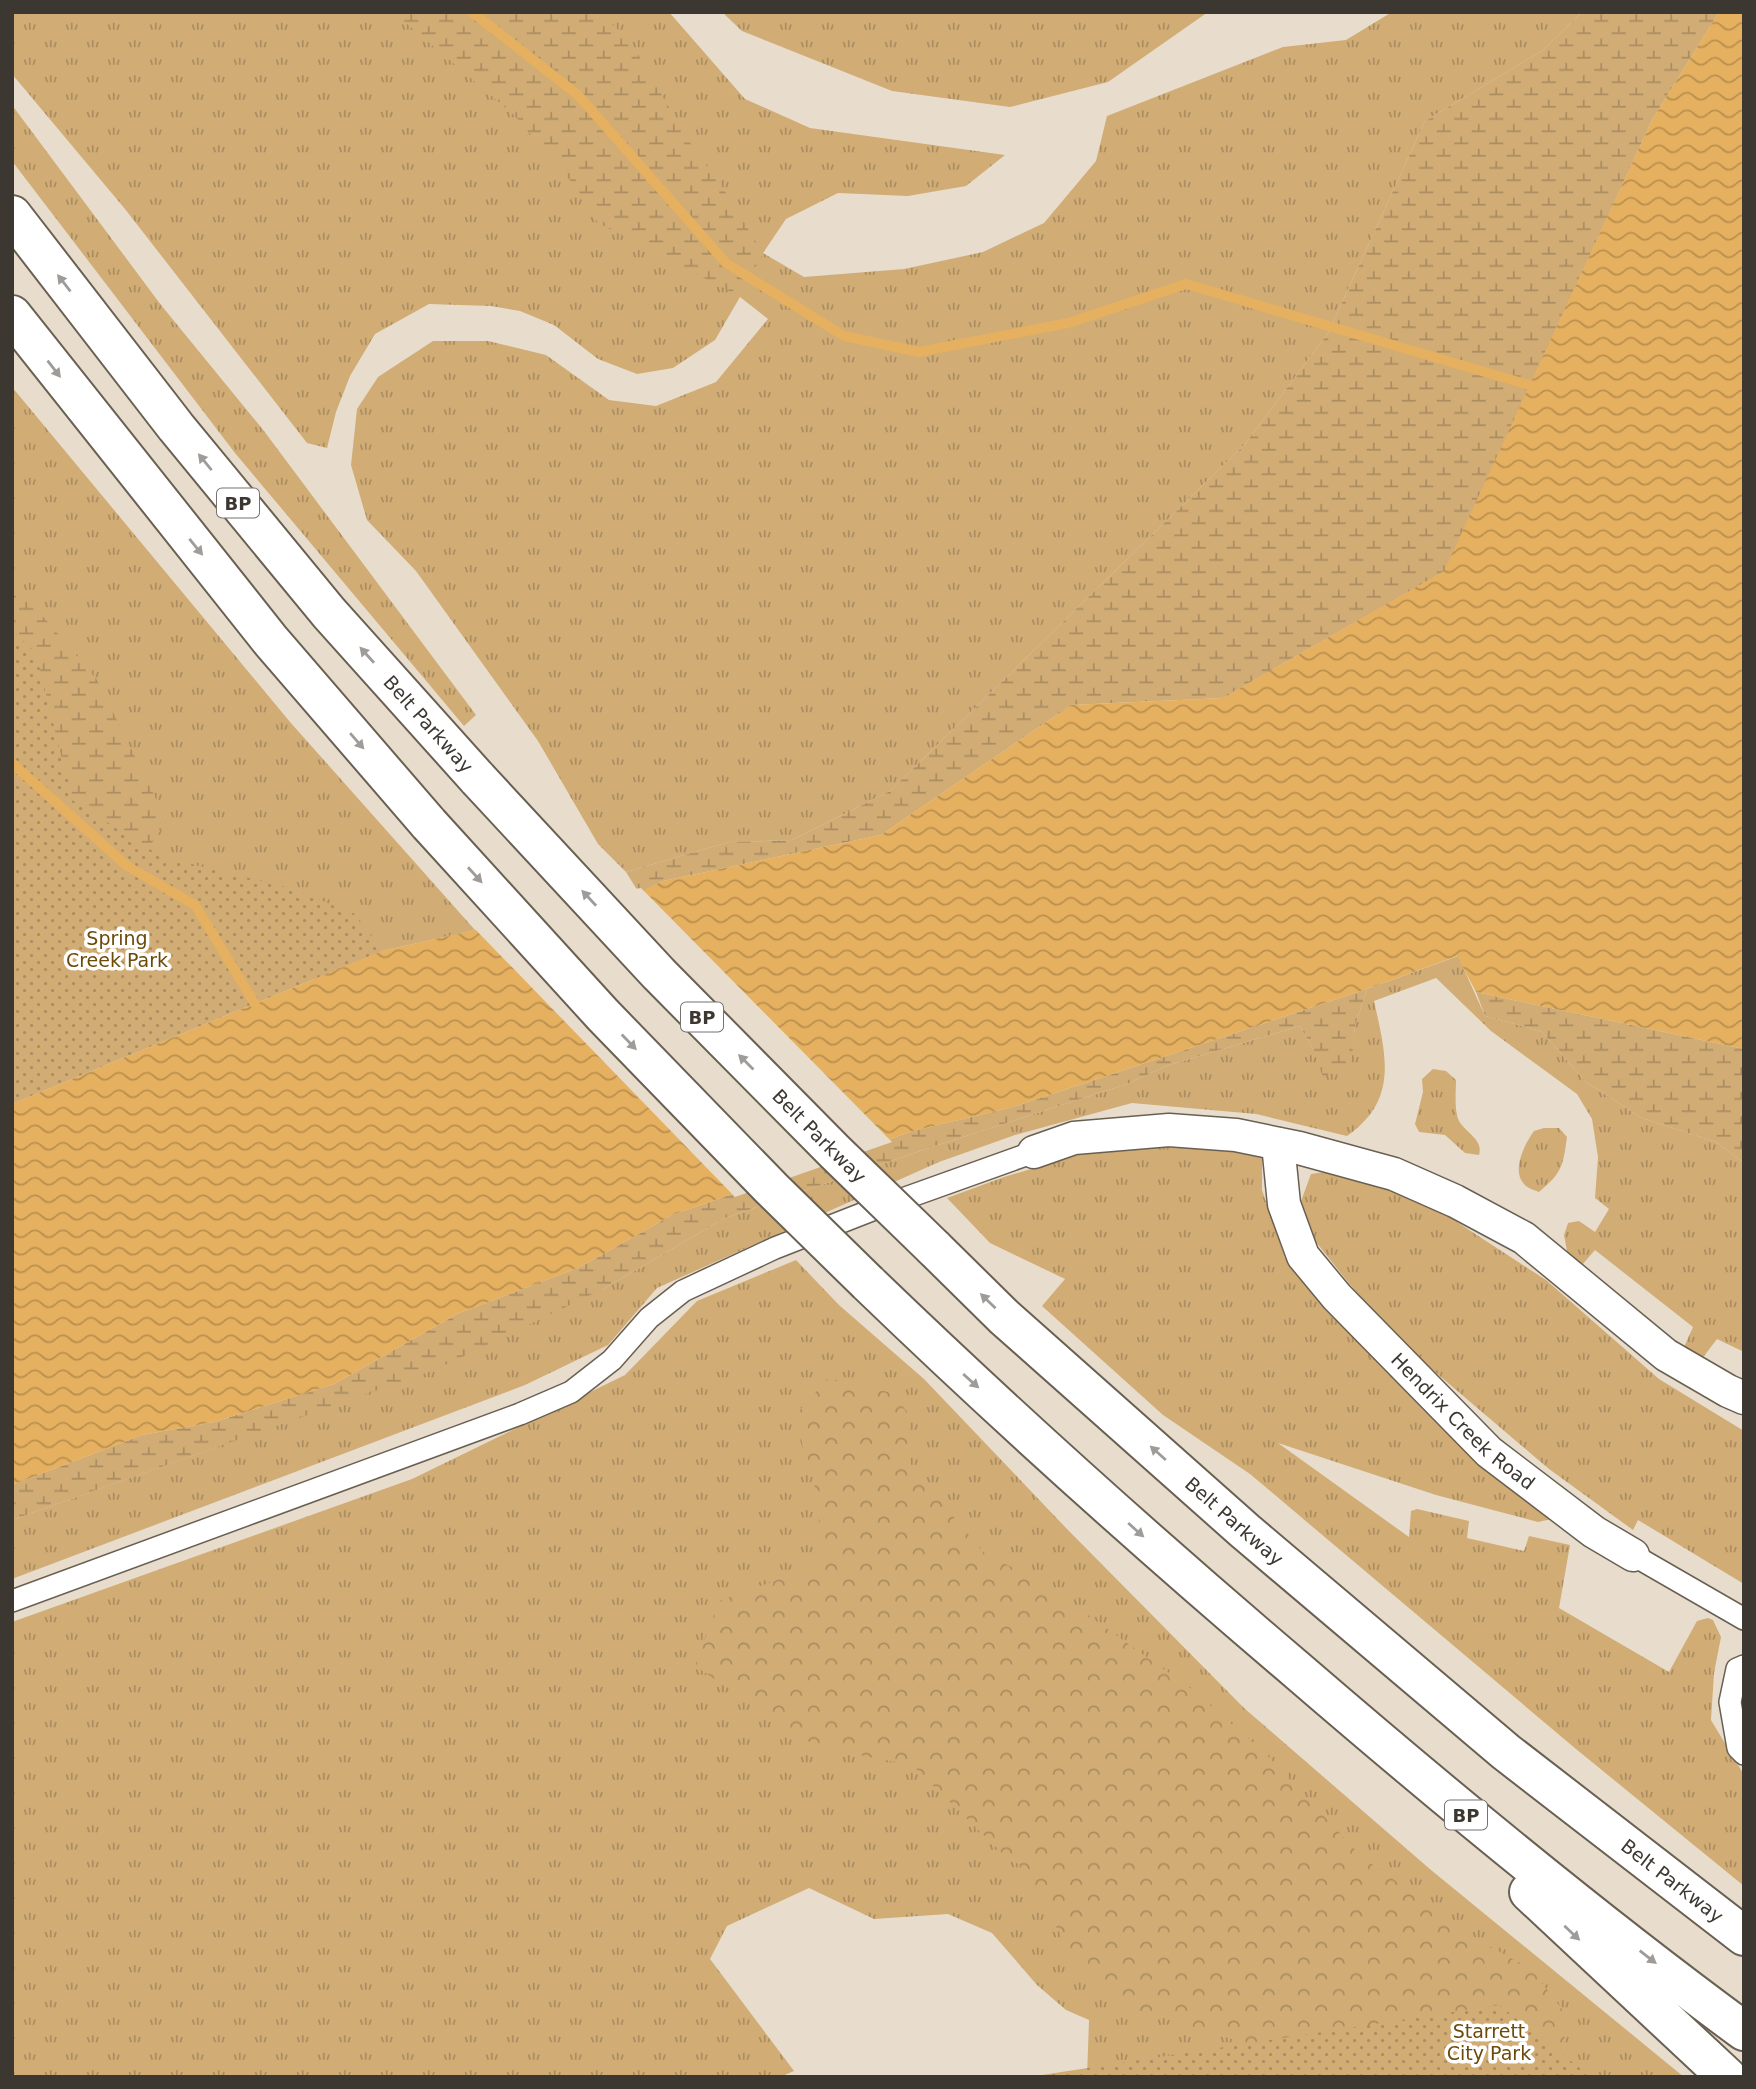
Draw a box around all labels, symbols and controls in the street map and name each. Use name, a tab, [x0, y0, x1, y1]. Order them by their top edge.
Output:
one-way arrow	[58, 274, 72, 292]
one-way arrow	[47, 359, 62, 377]
one-way arrow	[197, 453, 212, 471]
road number: BP	[217, 489, 259, 518]
one-way arrow	[188, 538, 202, 556]
one-way arrow	[359, 647, 375, 664]
street label: Belt Parkway	[379, 671, 478, 777]
one-way arrow	[349, 732, 364, 749]
one-way arrow	[467, 866, 483, 884]
one-way arrow	[581, 890, 597, 907]
park label: Spring Creek Park	[66, 927, 168, 971]
road number: BP	[681, 1002, 723, 1032]
one-way arrow	[621, 1034, 637, 1050]
one-way arrow	[738, 1054, 755, 1071]
street label: Belt Parkway	[768, 1085, 871, 1187]
one-way arrow	[980, 1294, 997, 1310]
street label: Hendrix Creek Road	[1387, 1348, 1539, 1494]
one-way arrow	[962, 1372, 979, 1388]
one-way arrow	[1149, 1446, 1166, 1461]
street label: Belt Parkway	[1181, 1472, 1288, 1570]
one-way arrow	[1128, 1522, 1145, 1537]
road number: BP	[1445, 1800, 1487, 1829]
street label: Belt Parkway	[1617, 1834, 1728, 1927]
one-way arrow	[1563, 1924, 1580, 1940]
one-way arrow	[1639, 1950, 1657, 1964]
park label: Starrett City Park	[1447, 2020, 1531, 2064]

